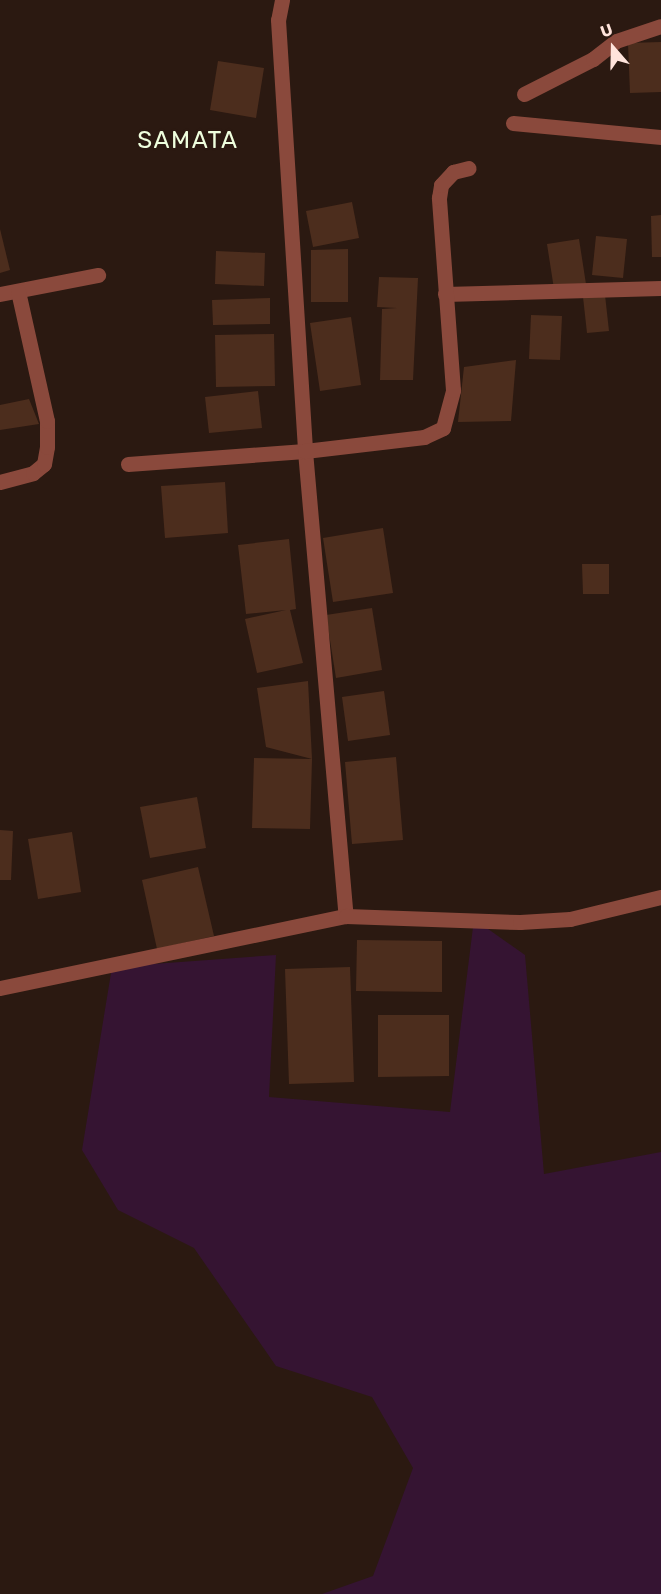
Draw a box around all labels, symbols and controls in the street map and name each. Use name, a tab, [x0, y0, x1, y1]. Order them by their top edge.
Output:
north arrow	[583, 18, 643, 78]
text: U	[598, 20, 615, 42]
district label: SAMATA	[137, 127, 239, 155]

